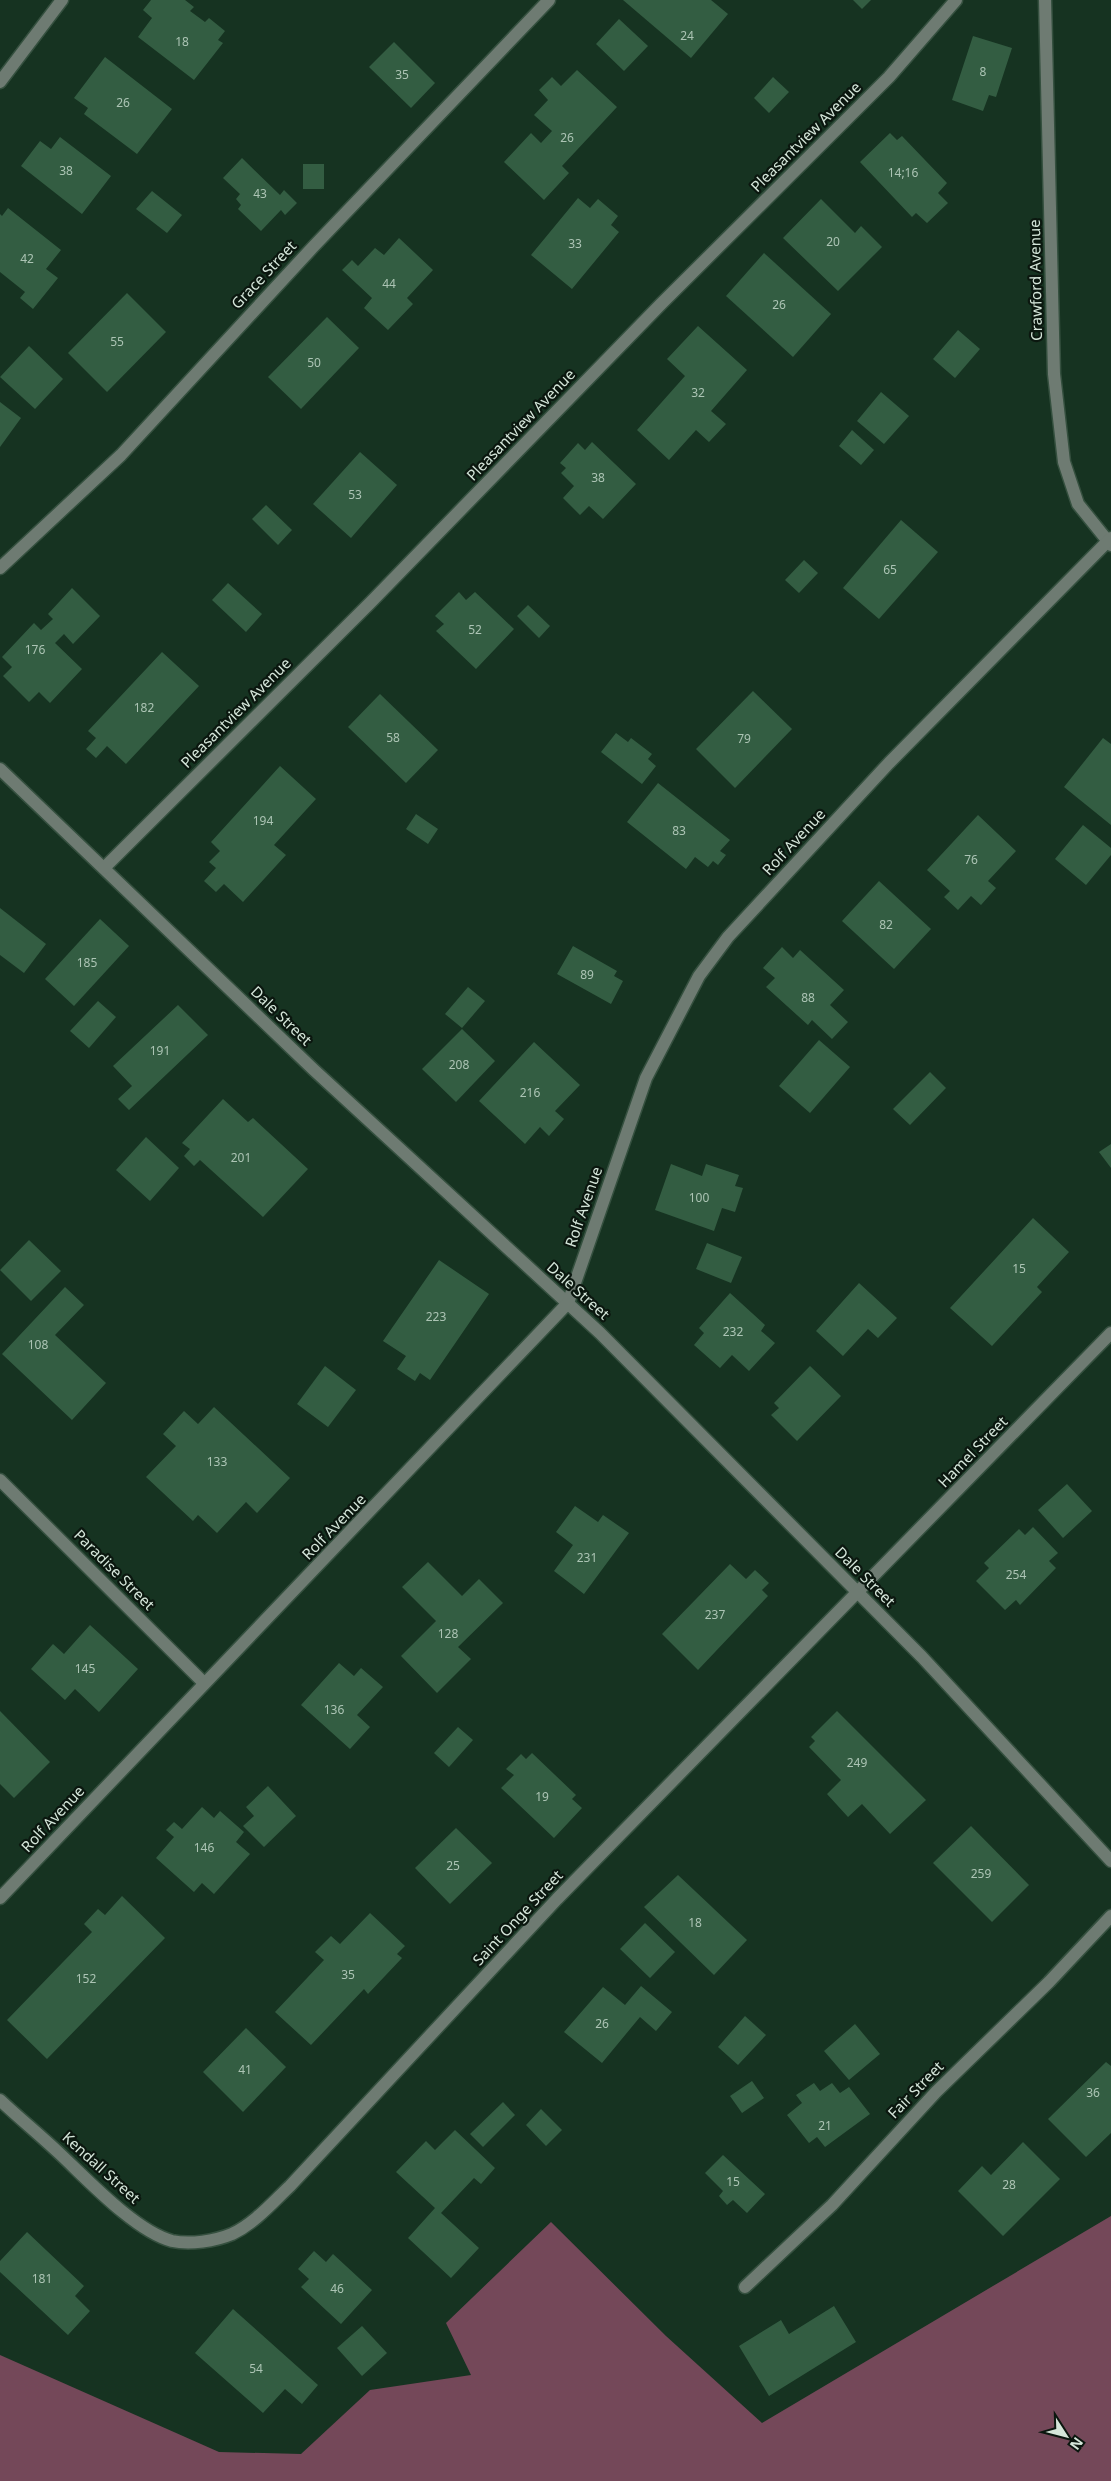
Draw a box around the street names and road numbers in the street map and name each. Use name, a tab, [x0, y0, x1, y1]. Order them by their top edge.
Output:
street label: Pleasantview Avenue	[746, 77, 865, 196]
street label: Crawford Avenue	[1024, 219, 1046, 341]
street label: Grace Street	[226, 235, 301, 313]
street label: Pleasantview Avenue	[462, 364, 579, 485]
street label: Pleasantview Avenue	[176, 653, 295, 772]
street label: Rolf Avenue	[757, 804, 829, 879]
street label: Dale Street	[247, 981, 317, 1050]
street label: Rolf Avenue	[560, 1164, 606, 1250]
street label: Dale Street	[543, 1257, 615, 1324]
street label: Hamel Street	[933, 1411, 1012, 1491]
street label: Rolf Avenue	[297, 1489, 370, 1563]
street label: Paradise Street	[70, 1525, 160, 1614]
street label: Dale Street	[831, 1542, 901, 1611]
street label: Rolf Avenue	[16, 1781, 88, 1856]
street label: Saint Onge Street	[468, 1865, 567, 1969]
street label: Fair Street	[883, 2056, 948, 2122]
street label: Kendall Street	[58, 2127, 145, 2208]

